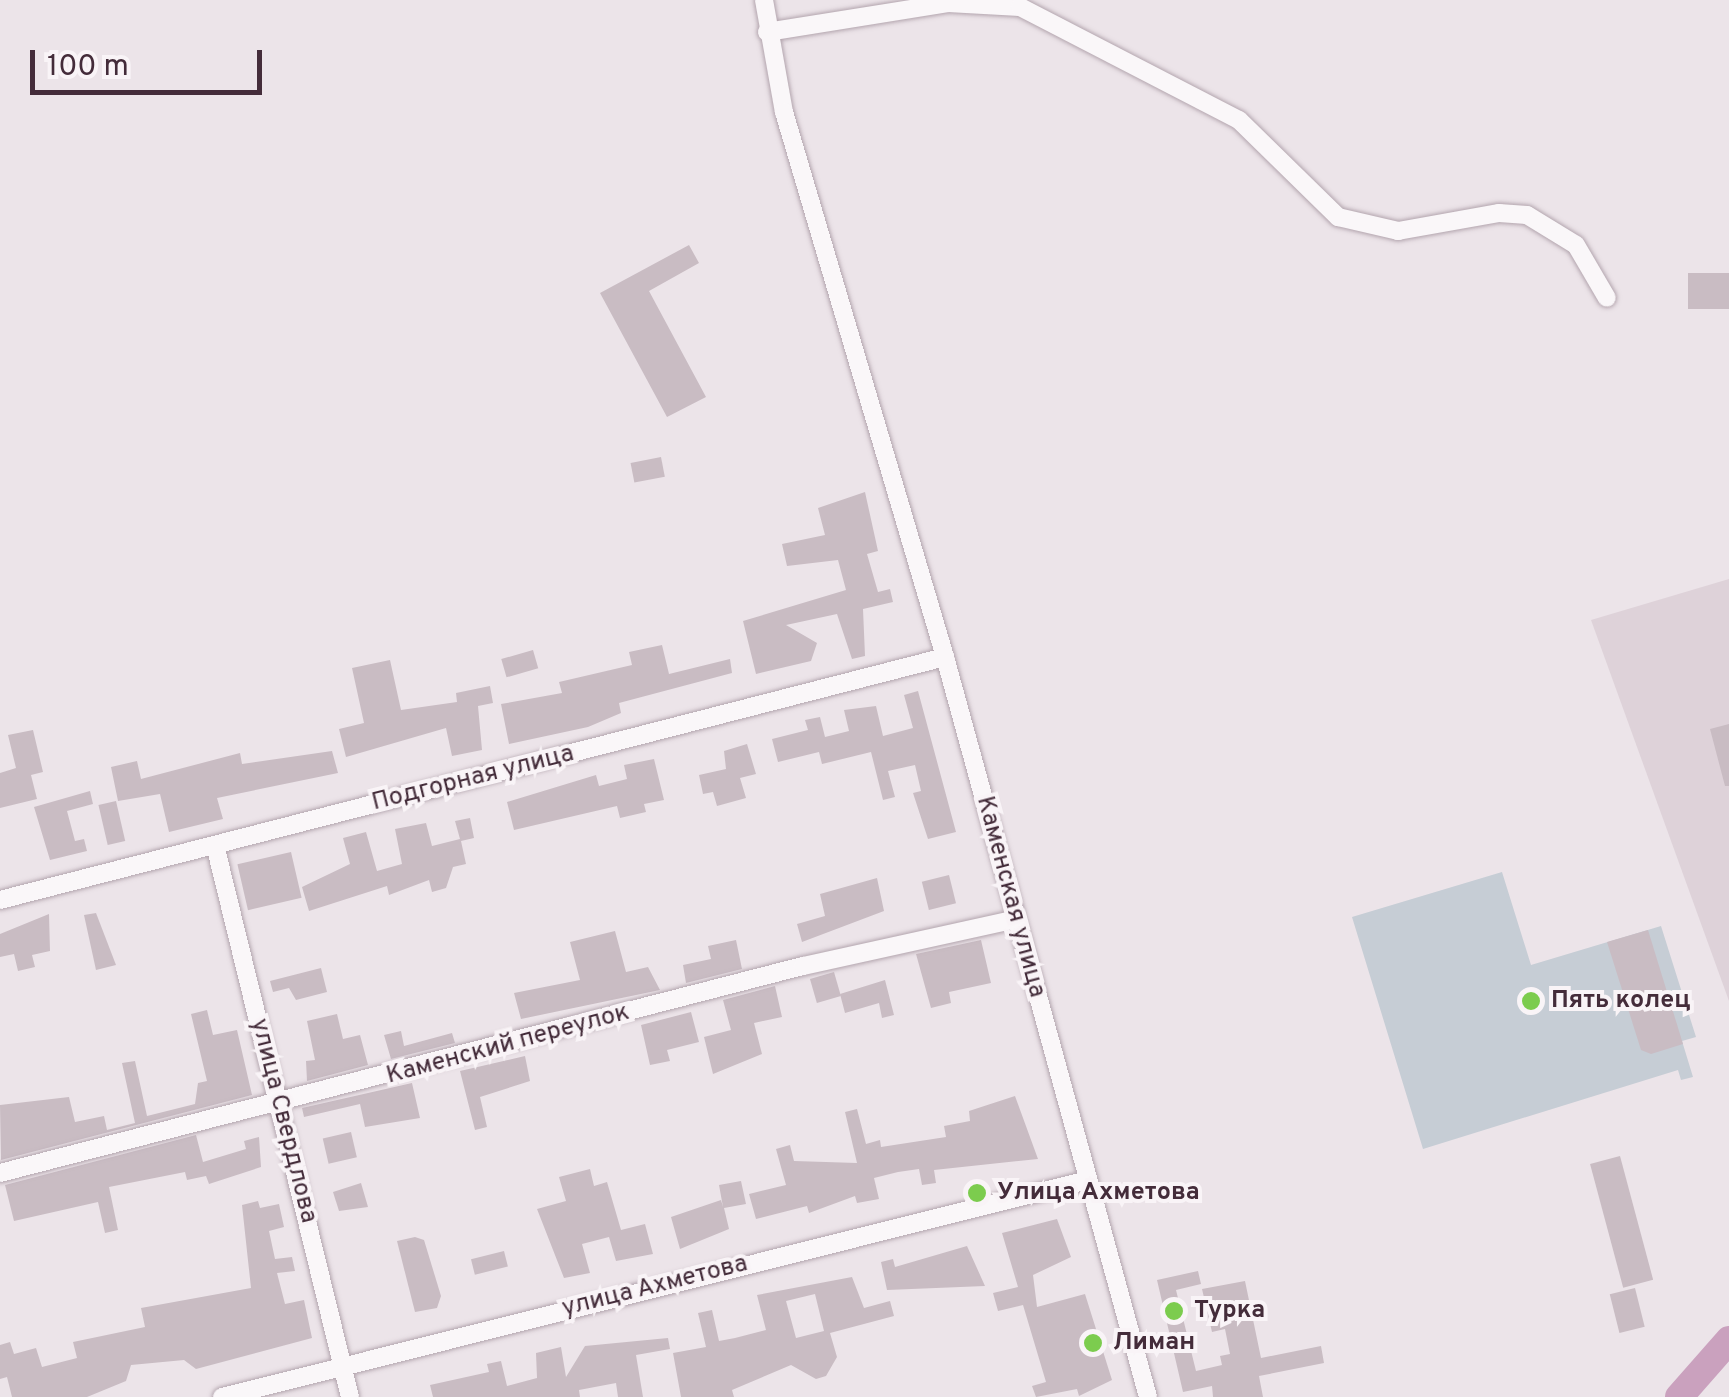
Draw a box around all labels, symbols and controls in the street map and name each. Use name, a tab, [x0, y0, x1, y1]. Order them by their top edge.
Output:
scale bar	[35, 30, 268, 92]
text: 100 m	[47, 49, 129, 86]
street label: Подгорная улица	[369, 739, 577, 819]
street label: Каменская улица	[969, 793, 1051, 1001]
place label: Пять колец	[1551, 986, 1691, 1016]
marker: Пять колец	[1520, 990, 1542, 1012]
street label: Каменский переулок	[383, 998, 633, 1092]
street label: улица Свердлова	[243, 1016, 323, 1226]
place label: Улица Ахметова	[997, 1178, 1201, 1208]
marker: Улица Ахметова	[966, 1182, 988, 1204]
street label: улица Ахметова	[559, 1249, 751, 1325]
place label: Турка	[1194, 1296, 1265, 1326]
marker: Турка	[1163, 1300, 1185, 1322]
place label: Лиман	[1113, 1328, 1195, 1358]
marker: Лиман	[1082, 1332, 1104, 1354]

